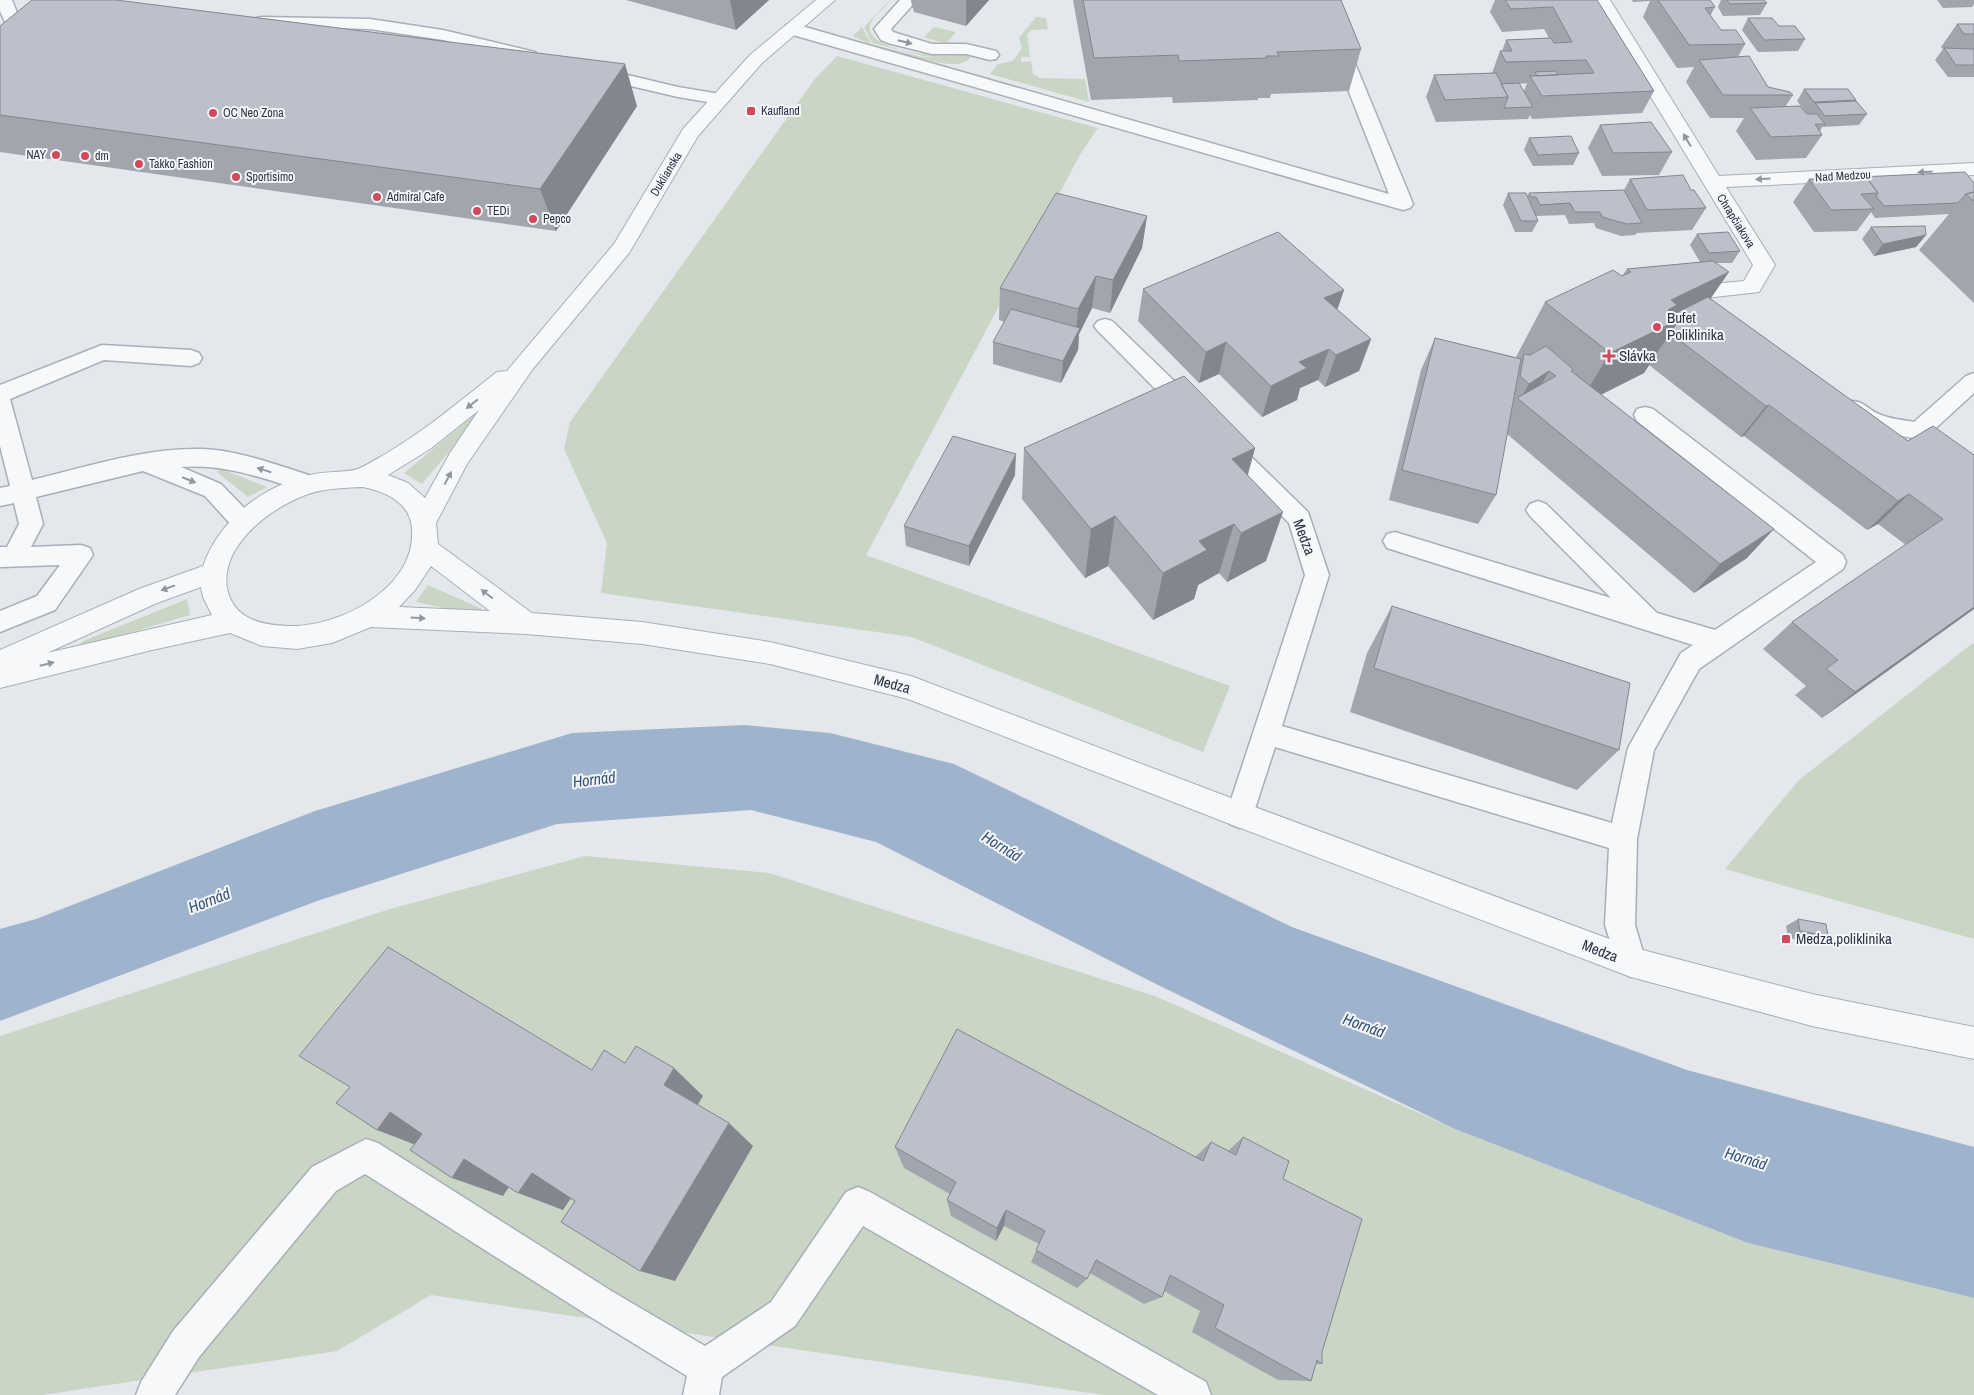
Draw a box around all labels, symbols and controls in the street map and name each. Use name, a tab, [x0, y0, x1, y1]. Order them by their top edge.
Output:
one-way arrow	[897, 38, 912, 46]
place label: Kaufland	[761, 103, 800, 119]
place label: OC Neo Zona	[223, 105, 284, 121]
marker: Kaufland	[745, 105, 757, 117]
marker: OC Neo Zona	[207, 107, 219, 119]
one-way arrow	[1683, 134, 1692, 147]
place label: NAY	[26, 147, 46, 163]
place label: dm	[95, 148, 109, 164]
marker: NAY	[50, 149, 62, 161]
street label: Duklianska	[647, 149, 686, 199]
marker: dm	[79, 150, 91, 162]
place label: Takko Fashion	[149, 156, 213, 172]
marker: Takko Fashion	[133, 158, 145, 170]
street label: Nad Medzou	[1815, 167, 1871, 185]
one-way arrow	[1917, 168, 1933, 176]
place label: Sportisimo	[246, 169, 294, 185]
marker: Sportisimo	[230, 171, 242, 183]
one-way arrow	[1755, 176, 1771, 184]
place label: Admiral Cafe	[386, 189, 444, 205]
marker: Admiral Cafe	[371, 191, 383, 203]
street label: Chrapčiakova	[1713, 191, 1759, 251]
place label: TEDi	[487, 203, 509, 219]
marker: TEDi	[471, 205, 483, 217]
place label: Pepco	[543, 211, 571, 227]
marker: Pepco	[527, 213, 539, 225]
place label: Bufet Poliklinika	[1667, 307, 1724, 345]
marker: Bufet Poliklinika	[1651, 321, 1663, 333]
place label: Slávka	[1619, 345, 1656, 366]
marker: Slávka	[1603, 350, 1615, 362]
one-way arrow	[465, 399, 478, 410]
one-way arrow	[256, 465, 271, 473]
one-way arrow	[444, 471, 452, 485]
one-way arrow	[182, 476, 197, 484]
street label: Medza	[1288, 516, 1321, 558]
one-way arrow	[161, 585, 176, 592]
one-way arrow	[480, 589, 494, 599]
one-way arrow	[410, 615, 426, 623]
one-way arrow	[40, 660, 55, 668]
street label: Medza	[872, 669, 913, 698]
water label: Hornád	[571, 765, 617, 793]
water label: Hornád	[978, 825, 1027, 867]
water label: Hornád	[185, 882, 234, 918]
place label: Medza,poliklinika	[1796, 928, 1892, 949]
marker: Medza,poliklinika	[1780, 933, 1792, 945]
street label: Medza	[1579, 934, 1621, 967]
water label: Hornád	[1340, 1007, 1389, 1043]
water label: Hornád	[1722, 1141, 1770, 1175]

